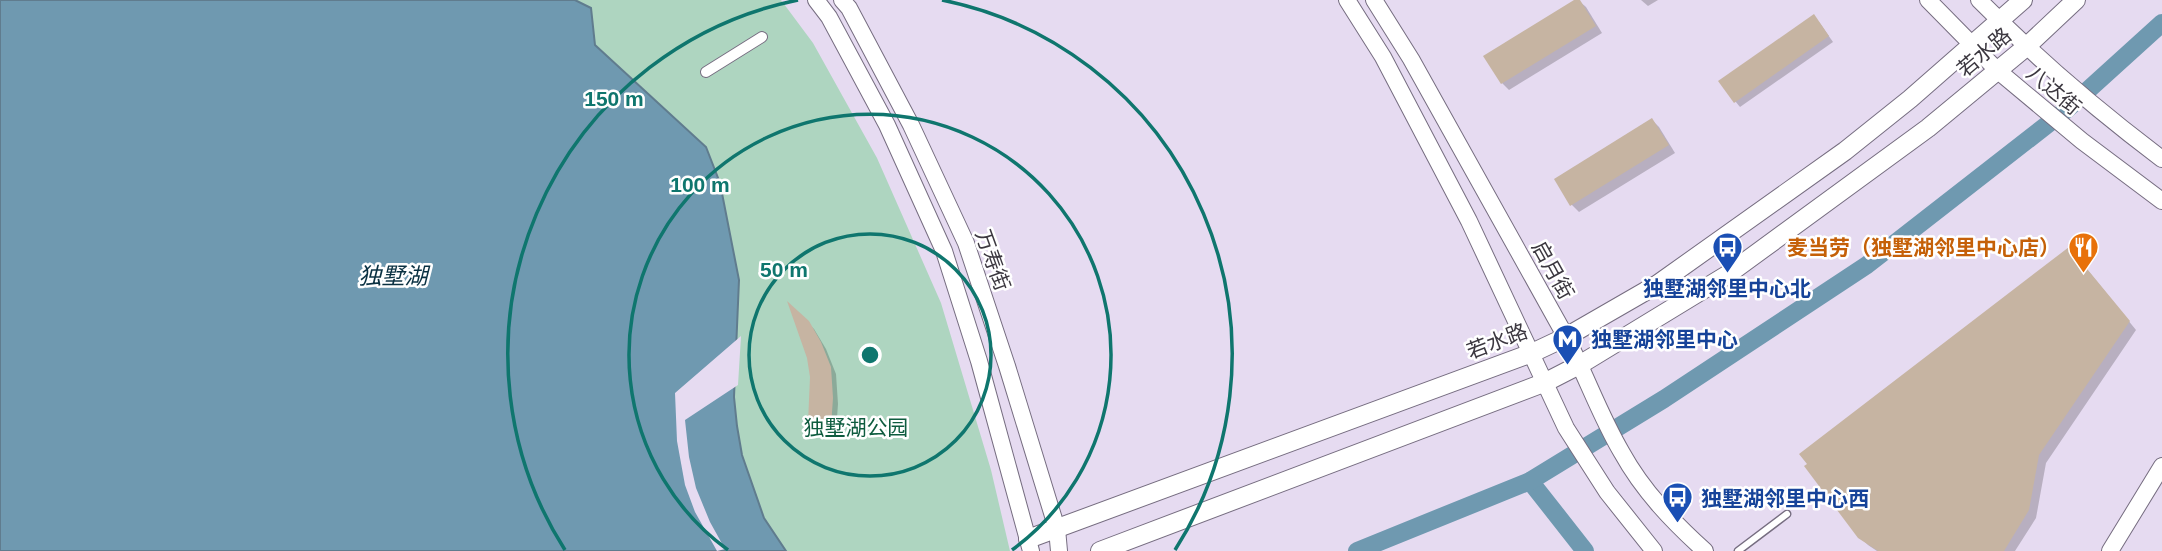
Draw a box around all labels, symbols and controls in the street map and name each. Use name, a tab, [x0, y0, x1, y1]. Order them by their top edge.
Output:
street label: 若水路	[1952, 23, 2016, 81]
street label: 八达街	[2022, 61, 2086, 119]
text: 150 m	[584, 87, 644, 110]
text: 100 m	[670, 173, 730, 196]
street label: 万寿街	[971, 226, 1015, 294]
restaurant icon: 麦当劳（独墅湖邻里中心店）	[2066, 230, 2100, 274]
bus stop icon: 独墅湖邻里中心北	[1710, 231, 1744, 275]
place label: 麦当劳（独墅湖邻里中心店）	[1787, 236, 2060, 259]
street label: 启月街	[1528, 237, 1578, 303]
text: 50 m	[760, 258, 808, 281]
water label: 独墅湖	[359, 263, 431, 289]
place label: 独墅湖邻里中心北	[1643, 277, 1811, 300]
street label: 若水路	[1463, 319, 1531, 363]
metro station icon: 独墅湖邻里中心	[1551, 322, 1585, 366]
place label: 独墅湖邻里中心	[1591, 328, 1738, 351]
centre of rings	[858, 343, 882, 367]
park label: 独墅湖公园	[804, 416, 909, 439]
bus stop icon: 独墅湖邻里中心西	[1661, 481, 1695, 525]
place label: 独墅湖邻里中心西	[1701, 487, 1869, 510]

